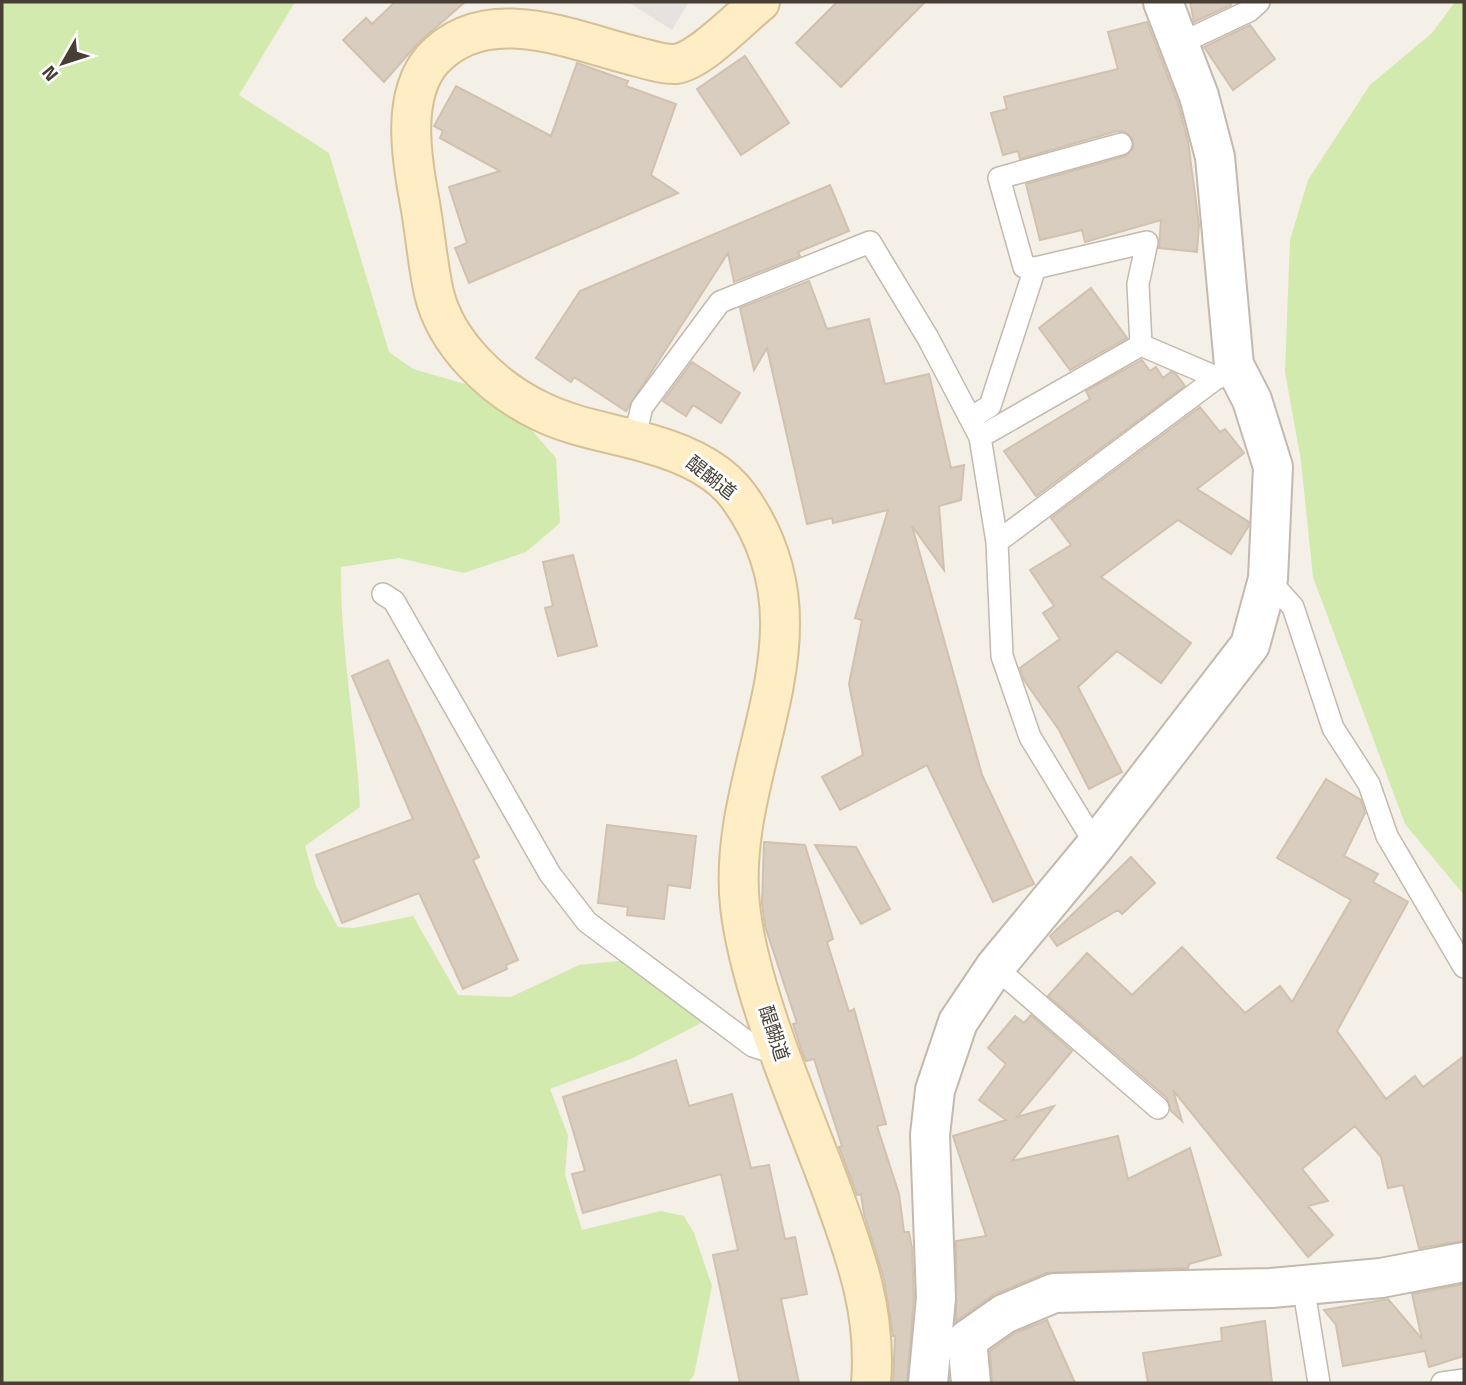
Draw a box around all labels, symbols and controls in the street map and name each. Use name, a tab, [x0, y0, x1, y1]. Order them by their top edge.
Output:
north arrow	[28, 28, 98, 98]
text: N	[34, 60, 65, 88]
street label: 醍醐道	[681, 448, 743, 506]
street label: 醍醐道	[752, 1001, 798, 1065]

